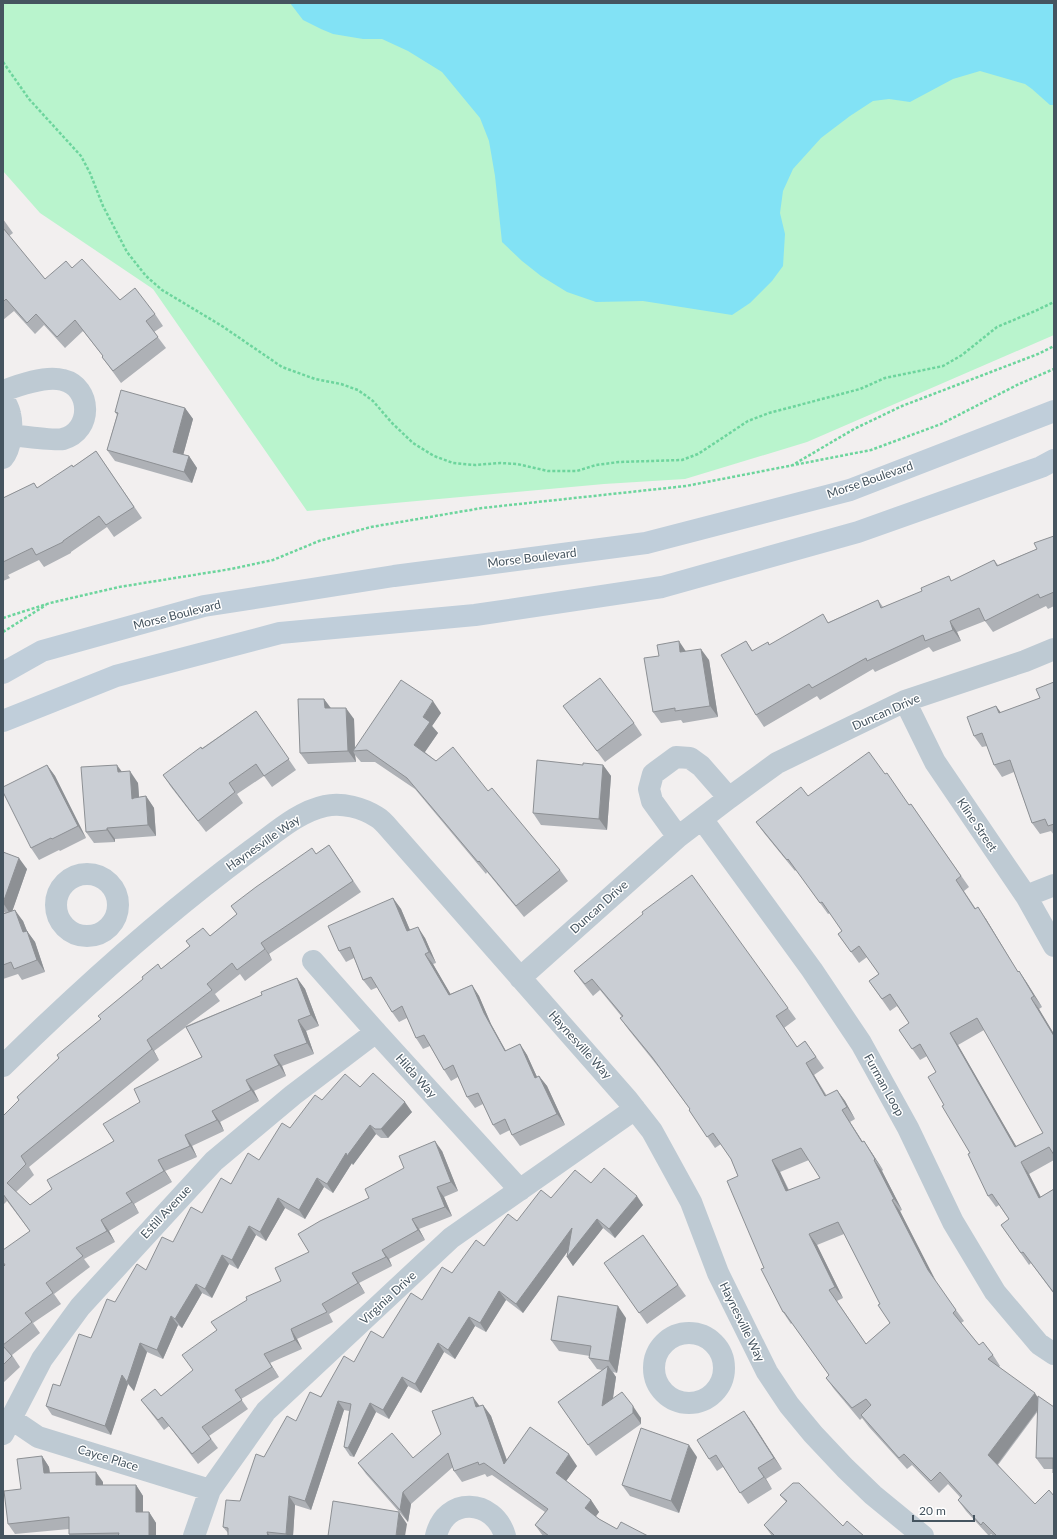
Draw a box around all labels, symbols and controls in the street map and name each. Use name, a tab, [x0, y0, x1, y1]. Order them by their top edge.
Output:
street label: Morse Boulevard	[825, 458, 915, 501]
street label: Morse Boulevard	[486, 545, 577, 570]
street label: Morse Boulevard	[132, 596, 222, 633]
street label: Duncan Drive	[850, 690, 922, 733]
street label: Kline Street	[954, 795, 1001, 855]
street label: Haynesville Way	[223, 811, 303, 874]
street label: Duncan Drive	[567, 877, 631, 936]
street label: Haynesville Way	[546, 1007, 616, 1083]
street label: Hilda Way	[393, 1051, 441, 1101]
street label: Furman Loop	[861, 1051, 908, 1119]
street label: Estill Avenue	[137, 1182, 194, 1241]
street label: Virginia Drive	[356, 1268, 419, 1328]
street label: Haynesville Way	[717, 1279, 769, 1365]
street label: Cayce Place	[76, 1441, 140, 1474]
scale bar	[913, 1497, 974, 1523]
text: 20 m	[919, 1503, 946, 1518]

